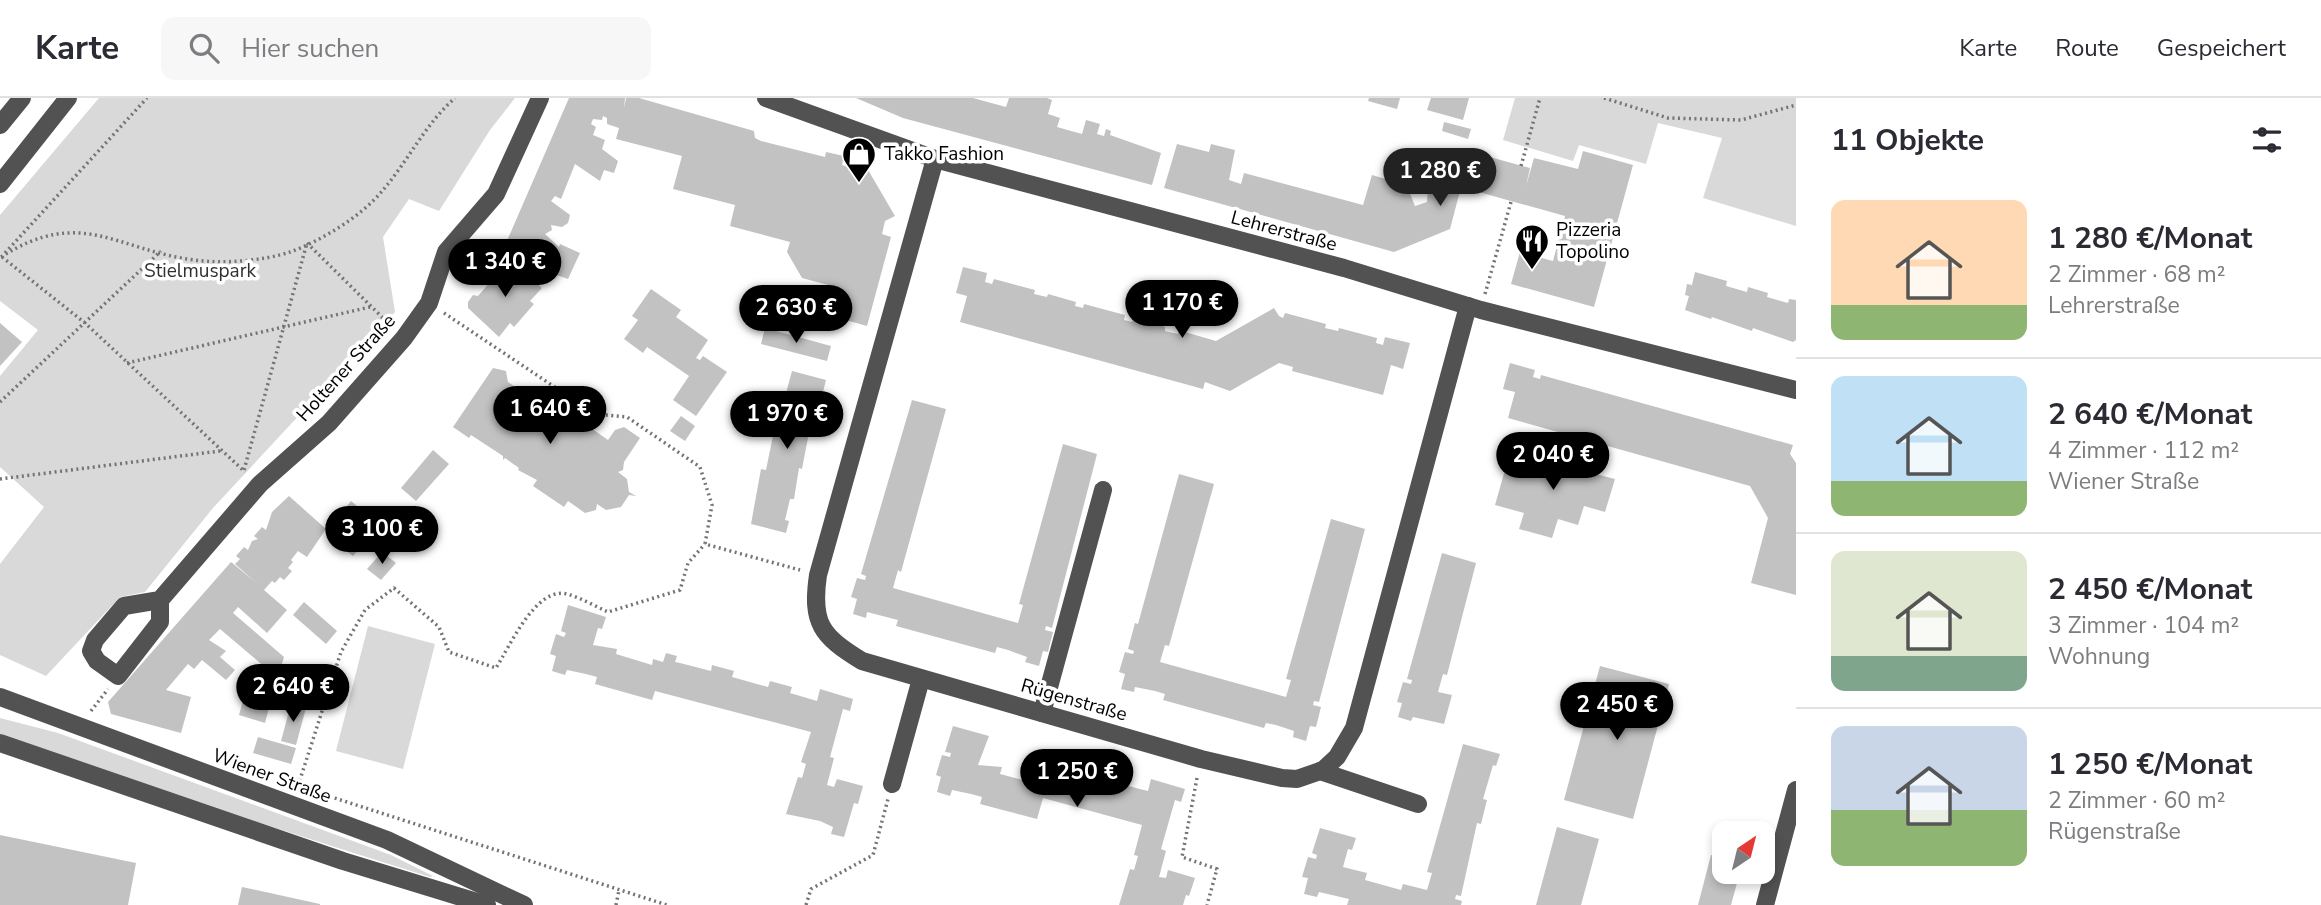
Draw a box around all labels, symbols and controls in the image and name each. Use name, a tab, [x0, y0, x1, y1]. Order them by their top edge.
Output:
search box	[161, 17, 651, 80]
text: Karte	[35, 26, 119, 71]
icon: search	[185, 29, 223, 67]
text: Hier suchen	[241, 31, 379, 66]
text: Karte	[1959, 32, 2017, 64]
text: Route	[2055, 32, 2119, 64]
text: Gespeichert	[2157, 32, 2286, 64]
text: 11 Objekte	[1831, 120, 1984, 161]
icon: filters	[2248, 121, 2286, 159]
shop icon: Takko Fashion	[840, 135, 878, 184]
place label: Takko Fashion	[884, 141, 1004, 167]
pin: 1 280 €	[1375, 148, 1505, 208]
text: 1 280 €	[1399, 155, 1481, 186]
street label: Lehrerstraße	[1228, 204, 1340, 258]
place label: Pizzeria Topolino	[1556, 217, 1630, 265]
text: 1 280 €/Monat	[2048, 218, 2252, 259]
restaurant icon: Pizzeria Topolino	[1513, 222, 1551, 271]
icon: home	[1887, 228, 1971, 312]
pin: 1 340 €	[440, 240, 570, 299]
text: 1 340 €	[464, 246, 546, 277]
park label: Stielmuspark	[144, 258, 256, 284]
text: 2 Zimmer · 68 m²	[2048, 259, 2225, 290]
pin: 1 170 €	[1117, 280, 1247, 340]
pin: 2 630 €	[731, 286, 861, 345]
text: 1 170 €	[1141, 287, 1223, 318]
text: Lehrerstraße	[2048, 290, 2180, 321]
text: 2 630 €	[755, 292, 837, 323]
street label: Holtener Straße	[291, 309, 401, 427]
pin: 1 640 €	[485, 386, 615, 446]
pin: 1 970 €	[722, 392, 852, 451]
text: 1 640 €	[509, 393, 591, 424]
text: 2 640 €/Monat	[2048, 394, 2252, 435]
text: 1 970 €	[746, 398, 828, 429]
icon: home	[1887, 404, 1971, 488]
pin: 2 040 €	[1488, 432, 1618, 492]
text: 4 Zimmer · 112 m²	[2048, 435, 2239, 466]
text: 2 040 €	[1512, 439, 1594, 470]
text: Wiener Straße	[2048, 466, 2199, 497]
pin: 3 100 €	[317, 506, 447, 566]
text: 3 100 €	[341, 513, 423, 544]
text: 2 450 €/Monat	[2048, 569, 2252, 610]
icon: home	[1887, 579, 1971, 663]
text: 3 Zimmer · 104 m²	[2048, 610, 2239, 641]
text: Wohnung	[2048, 641, 2150, 672]
pin: 2 640 €	[228, 664, 358, 724]
text: 2 640 €	[252, 671, 334, 702]
street label: Rügenstraße	[1018, 672, 1130, 728]
pin: 2 450 €	[1552, 682, 1682, 742]
text: 2 450 €	[1576, 689, 1658, 720]
street label: Wiener Straße	[209, 742, 335, 810]
text: 1 250 €/Monat	[2048, 744, 2252, 785]
pin: 1 250 €	[1012, 750, 1142, 809]
icon: home	[1887, 754, 1971, 838]
text: 1 250 €	[1036, 756, 1118, 787]
text: 2 Zimmer · 60 m²	[2048, 785, 2225, 816]
text: Rügenstraße	[2048, 816, 2181, 847]
north arrow	[1712, 821, 1774, 884]
map controls	[1712, 821, 1775, 884]

